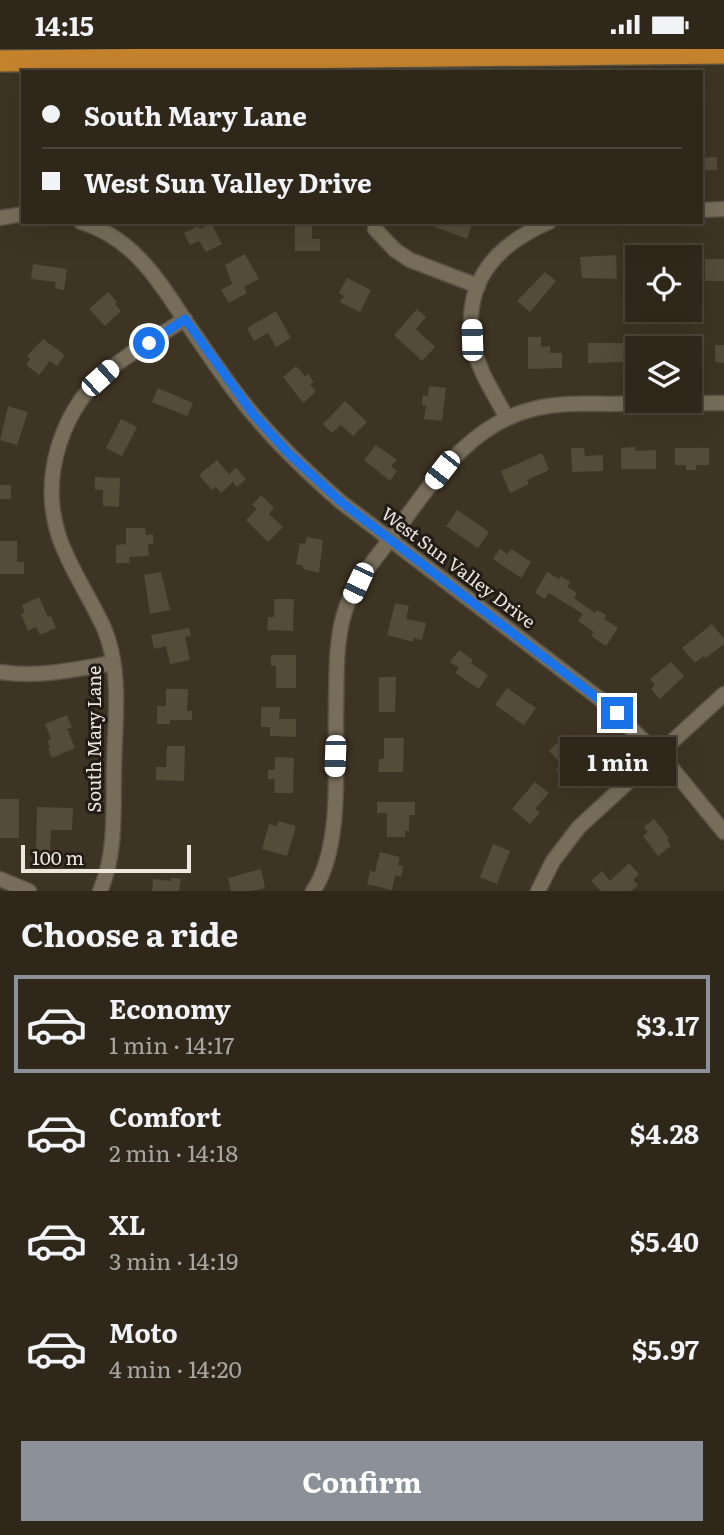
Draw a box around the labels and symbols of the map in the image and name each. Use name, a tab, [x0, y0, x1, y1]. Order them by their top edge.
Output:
car	[461, 319, 484, 361]
route start	[133, 327, 165, 359]
car	[78, 356, 123, 400]
car	[421, 447, 464, 493]
street label: West Sun Valley Drive	[376, 500, 542, 634]
car	[340, 560, 377, 606]
street label: South Mary Lane	[80, 666, 107, 812]
route end	[601, 697, 633, 729]
car	[324, 735, 347, 777]
callout: 1 min	[559, 737, 675, 787]
scale bar	[21, 842, 191, 874]

